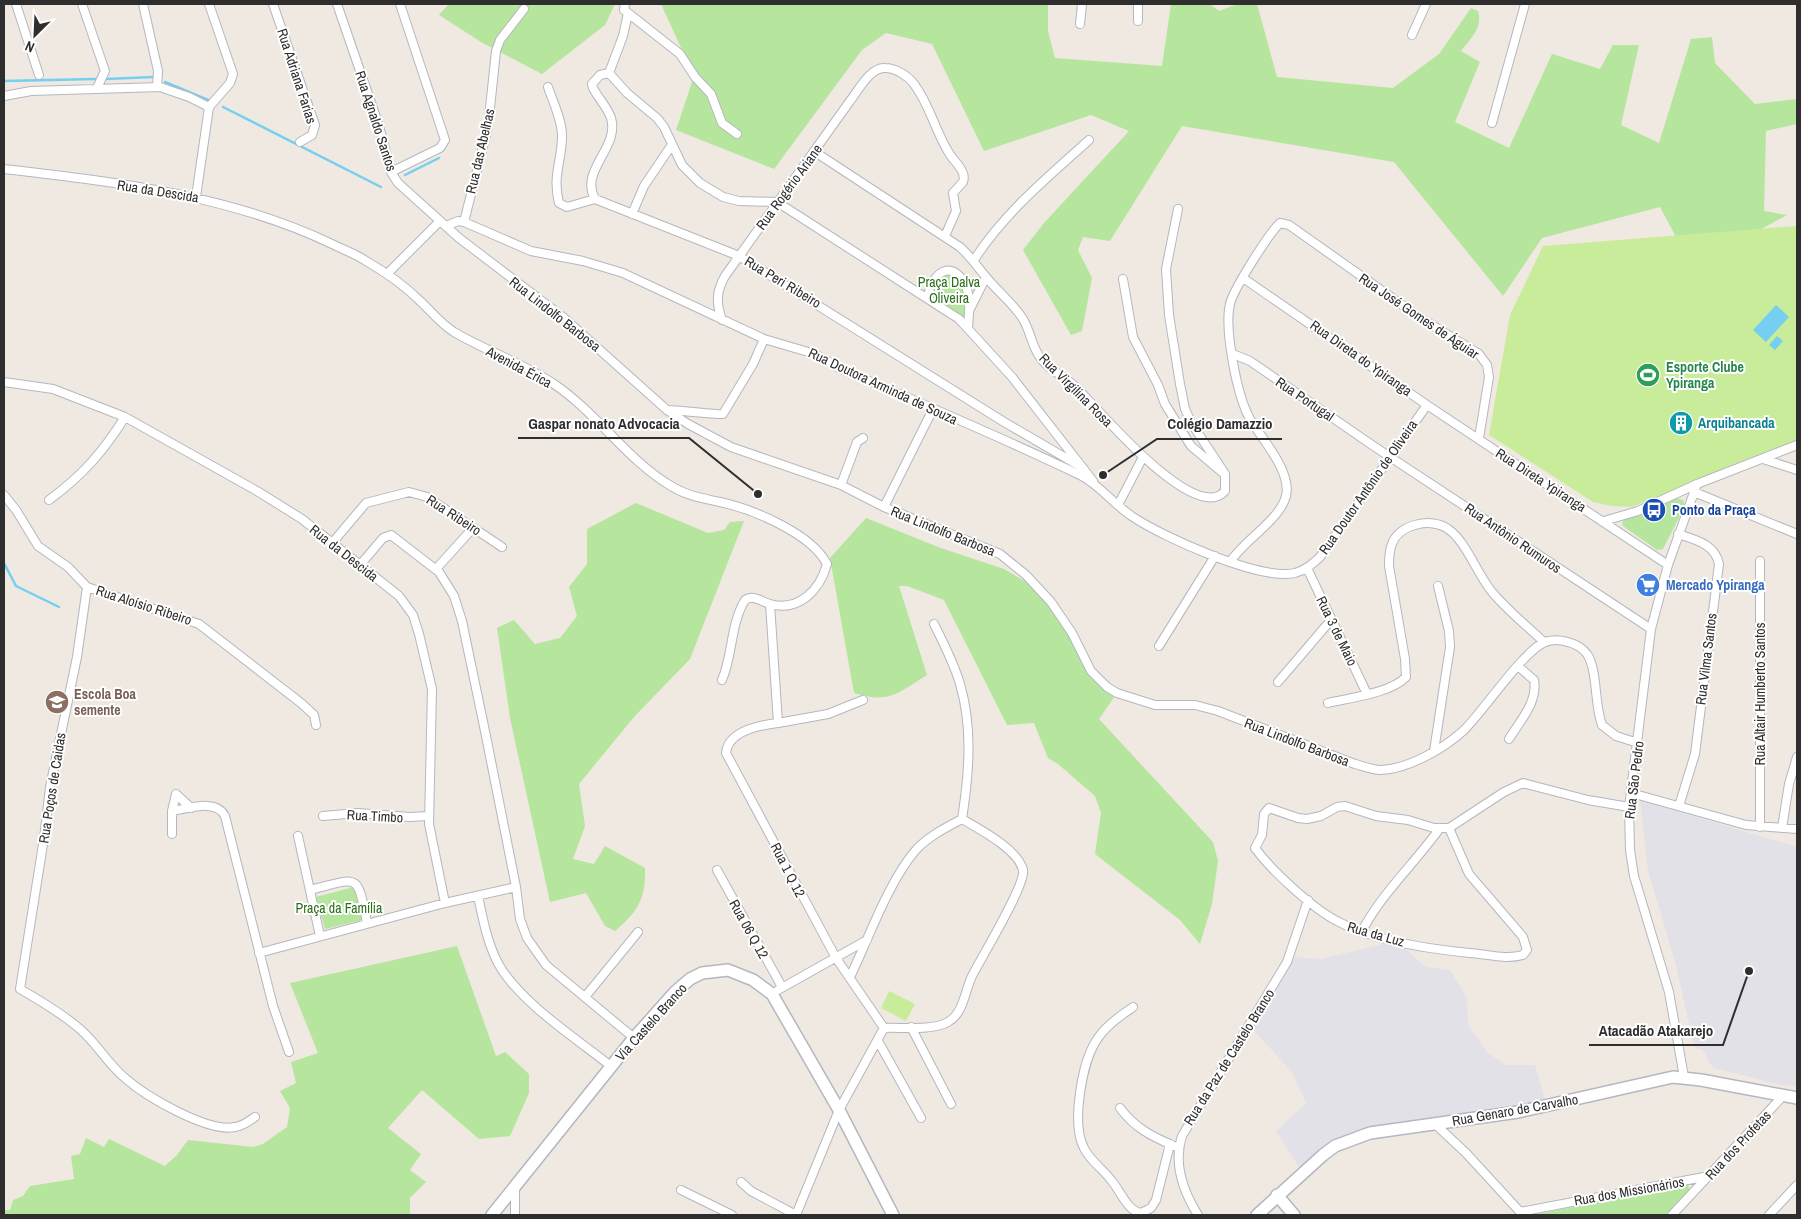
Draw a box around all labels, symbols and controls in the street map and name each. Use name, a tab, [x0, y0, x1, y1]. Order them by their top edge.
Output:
north arrow	[10, 10, 60, 60]
street label: Rua Adriana Farias	[273, 26, 321, 126]
text: N	[22, 37, 37, 57]
street label: Rua Agnaldo Santos	[351, 68, 401, 174]
street label: Rua das Abelhas	[461, 106, 499, 195]
street label: Rua Rogério Ariane	[752, 141, 826, 233]
street label: Rua da Descida	[116, 176, 201, 206]
street label: Rua Peri Ribeiro	[741, 252, 825, 312]
street label: Rua José Gomes de Águiar	[1356, 269, 1483, 363]
street label: Rua Lindolfo Barbosa	[506, 273, 605, 356]
park label: Praça Dalva Oliveira	[918, 273, 981, 307]
street label: Rua Direta do Ypiranga	[1307, 316, 1416, 400]
street label: Avenida Érica	[482, 342, 556, 392]
street label: Rua Doutora Arminda de Souza	[805, 343, 961, 429]
street label: Rua Virgilina Rosa	[1035, 349, 1117, 431]
place label: Esporte Clube Ypiranga	[1666, 358, 1744, 392]
sports icon: Esporte Clube Ypiranga	[1635, 362, 1661, 388]
street label: Rua Portugal	[1272, 373, 1338, 425]
callout: Gaspar nonato Advocacia	[518, 408, 689, 438]
callout: Colégio Damazzio	[1157, 409, 1282, 439]
building icon: Arquibancada	[1668, 410, 1694, 436]
text: Gaspar nonato Advocacia	[528, 413, 680, 434]
text: Colégio Damazzio	[1167, 413, 1273, 434]
place label: Arquibancada	[1698, 414, 1775, 432]
street label: Rua Doutor Antônio de Oliveira	[1315, 416, 1422, 558]
street label: Rua Direta Ypiranga	[1492, 444, 1590, 516]
street label: Rua Ribeiro	[423, 491, 485, 539]
bus stop icon: Ponto da Praça	[1641, 497, 1667, 523]
street label: Rua Antônio Rumuros	[1461, 499, 1565, 577]
place label: Ponto da Praça	[1672, 501, 1756, 519]
street label: Rua Lindolfo Barbosa	[888, 502, 998, 560]
street label: Rua da Descida	[306, 521, 382, 586]
supermarket icon: Mercado Ypiranga	[1635, 572, 1661, 598]
place label: Mercado Ypiranga	[1666, 576, 1765, 594]
street label: Rua Aloísio Ribeiro	[94, 581, 194, 629]
street label: Rua 3 de Maio	[1312, 593, 1362, 669]
street label: Rua Vilma Santos	[1691, 612, 1721, 706]
street label: Rua Altair Humberto Santos	[1751, 622, 1769, 765]
place label: Escola Boa semente	[74, 685, 137, 719]
school or university icon: Escola Boa semente	[44, 689, 70, 715]
street label: Rua Lindolfo Barbosa	[1242, 714, 1353, 771]
street label: Rua Poços de Caidas	[34, 731, 70, 845]
street label: Rua São Pedro	[1620, 740, 1648, 820]
street label: Rua Timbo	[346, 806, 404, 826]
street label: Rua 1 Q 12	[767, 840, 809, 900]
street label: Rua 06 Q 12	[725, 896, 773, 962]
park label: Praça da Família	[296, 899, 383, 917]
street label: Rua da Luz	[1345, 917, 1407, 951]
street label: Via Castelo Branco	[611, 979, 691, 1065]
street label: Rua da Paz de Castelo Branco	[1180, 985, 1278, 1129]
callout: Atacadão Atakarejo	[1589, 1015, 1723, 1045]
text: Atacadão Atakarejo	[1599, 1020, 1713, 1041]
street label: Rua Genaro de Carvalho	[1451, 1090, 1579, 1130]
street label: Rua dos Profetas	[1701, 1106, 1775, 1184]
street label: Rua dos Missionários	[1572, 1172, 1686, 1210]

